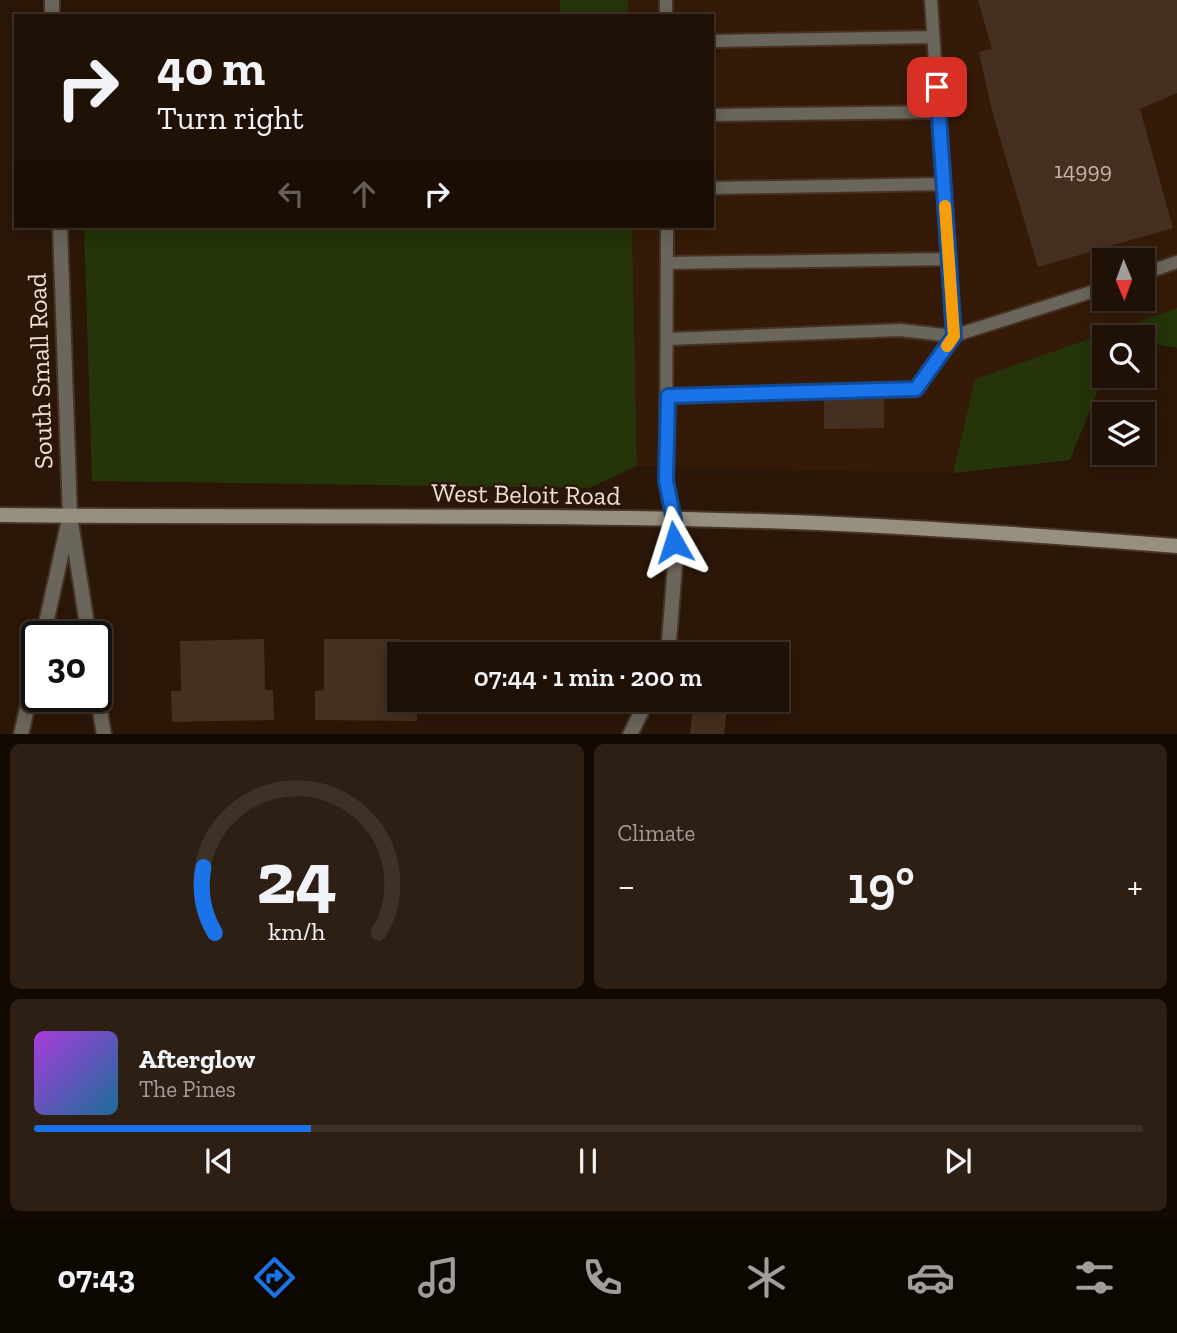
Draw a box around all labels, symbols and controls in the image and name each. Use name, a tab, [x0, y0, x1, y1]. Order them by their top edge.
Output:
text: 40 m	[157, 39, 265, 98]
icon: right	[42, 42, 133, 133]
pin	[907, 57, 967, 117]
icon: arrive	[918, 68, 956, 106]
text: Turn right	[157, 99, 304, 137]
house number: 14999	[1054, 156, 1112, 184]
icon: left	[272, 175, 310, 213]
icon: ahead	[345, 175, 383, 213]
icon: right	[418, 175, 456, 213]
north arrow	[1092, 248, 1155, 312]
map controls	[1092, 248, 1155, 465]
street label: South Small Road	[21, 272, 59, 470]
button: search	[1092, 325, 1155, 388]
button: layers	[1092, 402, 1155, 465]
street label: West Beloit Road	[431, 476, 621, 512]
position arrow	[637, 505, 711, 579]
speed limit sign: 30	[21, 621, 112, 712]
text: 07:44 · 1 min · 200 m	[474, 661, 702, 693]
text: Climate	[618, 819, 695, 847]
text: 24	[256, 834, 337, 922]
text: 19°	[847, 854, 915, 916]
text: −	[618, 863, 635, 909]
text: +	[1127, 863, 1143, 909]
text: km/h	[268, 915, 325, 945]
text: Afterglow	[139, 1043, 255, 1075]
text: The Pines	[139, 1075, 236, 1103]
icon: previous	[200, 1142, 238, 1180]
icon: pause	[569, 1142, 607, 1180]
icon: next	[939, 1142, 977, 1180]
icon: directions	[250, 1253, 299, 1302]
icon: music	[414, 1253, 463, 1302]
icon: phone	[578, 1253, 627, 1302]
icon: climate	[742, 1253, 791, 1302]
icon: car	[906, 1253, 955, 1302]
icon: filters	[1070, 1253, 1119, 1302]
text: 07:43	[58, 1258, 135, 1296]

